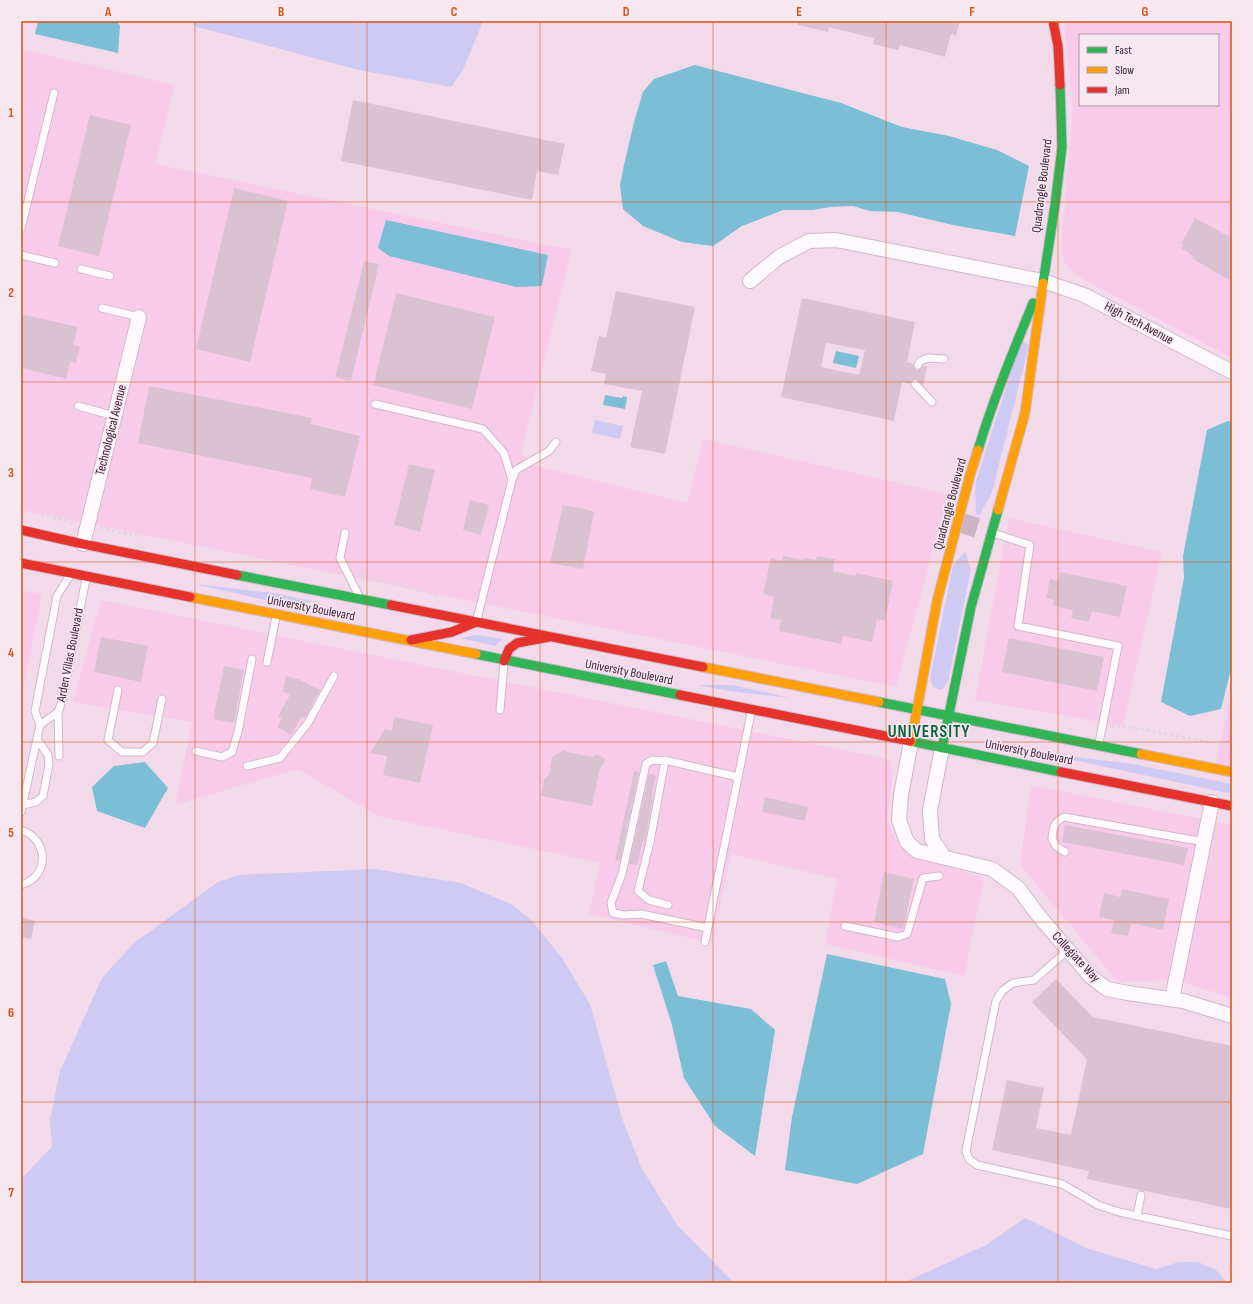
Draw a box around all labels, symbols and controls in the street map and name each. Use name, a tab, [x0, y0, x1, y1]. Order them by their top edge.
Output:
text: A	[104, 4, 112, 20]
text: B	[278, 4, 284, 20]
text: C	[451, 4, 458, 20]
text: D	[623, 4, 630, 20]
text: E	[796, 4, 802, 20]
text: F	[969, 4, 975, 20]
text: G	[1142, 4, 1149, 20]
legend	[1079, 34, 1219, 106]
text: Fast	[1115, 43, 1132, 58]
text: Slow	[1115, 63, 1134, 78]
text: Jam	[1114, 83, 1130, 98]
text: 1	[8, 105, 14, 121]
street label: Quadrangle Boulevard	[1028, 138, 1056, 234]
text: 2	[8, 285, 14, 301]
street label: High Tech Avenue	[1102, 298, 1176, 348]
street label: Technological Avenue	[92, 383, 130, 477]
street label: Quadrangle Boulevard	[930, 456, 970, 552]
text: 3	[8, 465, 14, 481]
street label: University Boulevard	[266, 592, 356, 624]
street label: Arden Villas Boulevard	[53, 607, 87, 704]
text: 4	[8, 645, 14, 661]
street label: University Boulevard	[584, 656, 674, 688]
district label: UNIVERSITY	[888, 722, 970, 742]
street label: University Boulevard	[984, 736, 1074, 768]
text: 5	[8, 825, 14, 841]
street label: Collegiate Way	[1049, 928, 1103, 986]
text: 6	[8, 1005, 14, 1021]
text: 7	[8, 1185, 14, 1201]

